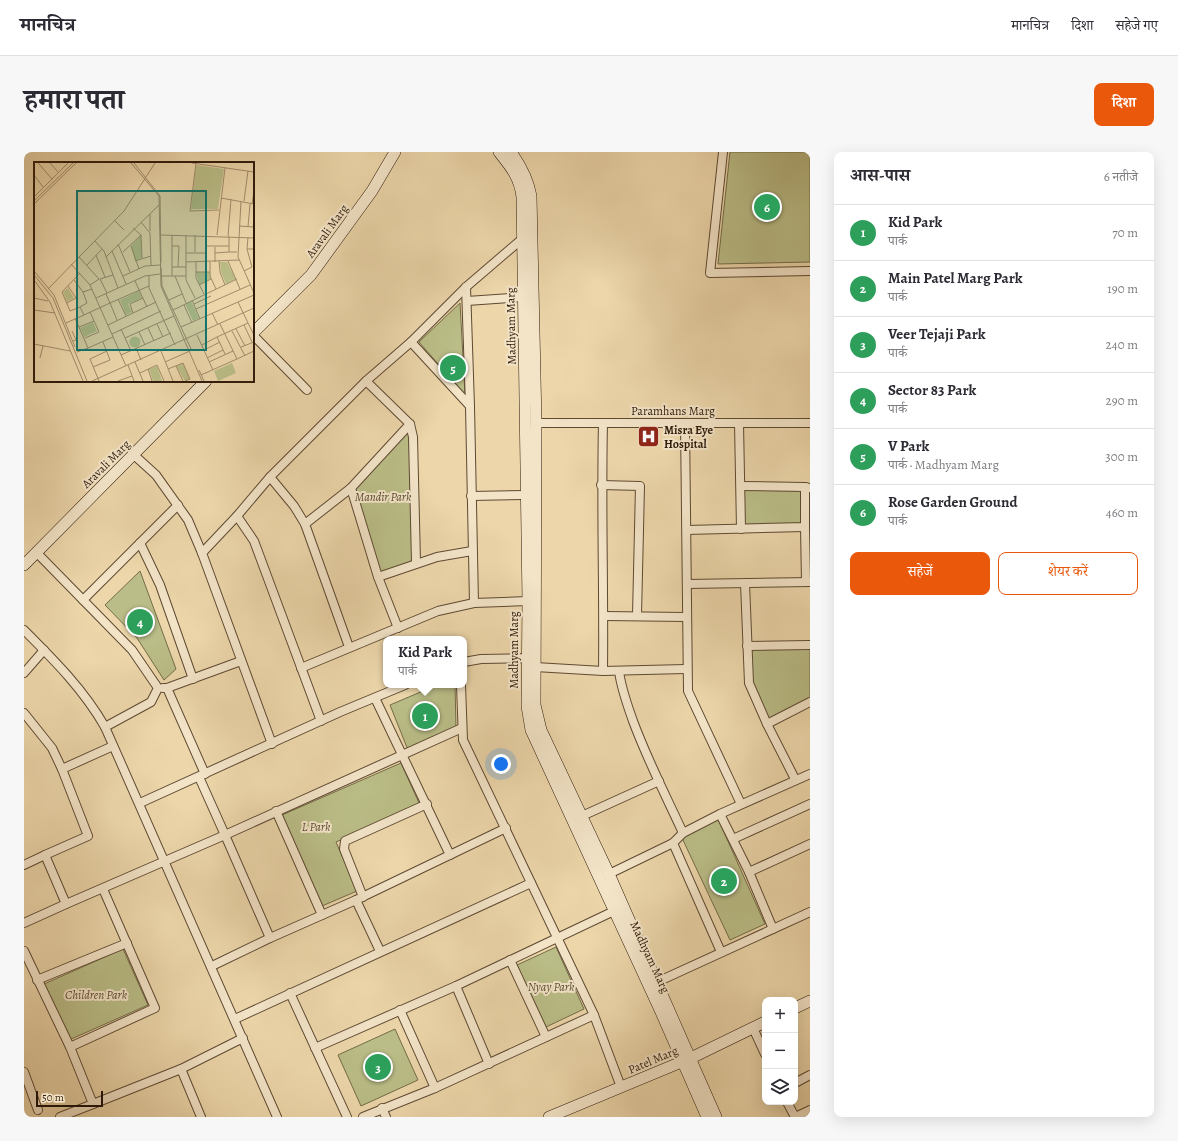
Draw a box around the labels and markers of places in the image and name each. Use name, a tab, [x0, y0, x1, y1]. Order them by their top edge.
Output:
pin: 6	[754, 192, 780, 222]
pin: 5	[440, 353, 466, 383]
place label: Misra Eye Hospital	[664, 422, 713, 452]
hospital icon: Misra Eye Hospital	[635, 424, 661, 450]
pin: 4	[127, 607, 153, 637]
pin: 1	[412, 701, 438, 731]
pin: 2	[711, 866, 737, 896]
pin: 3	[365, 1052, 391, 1082]

